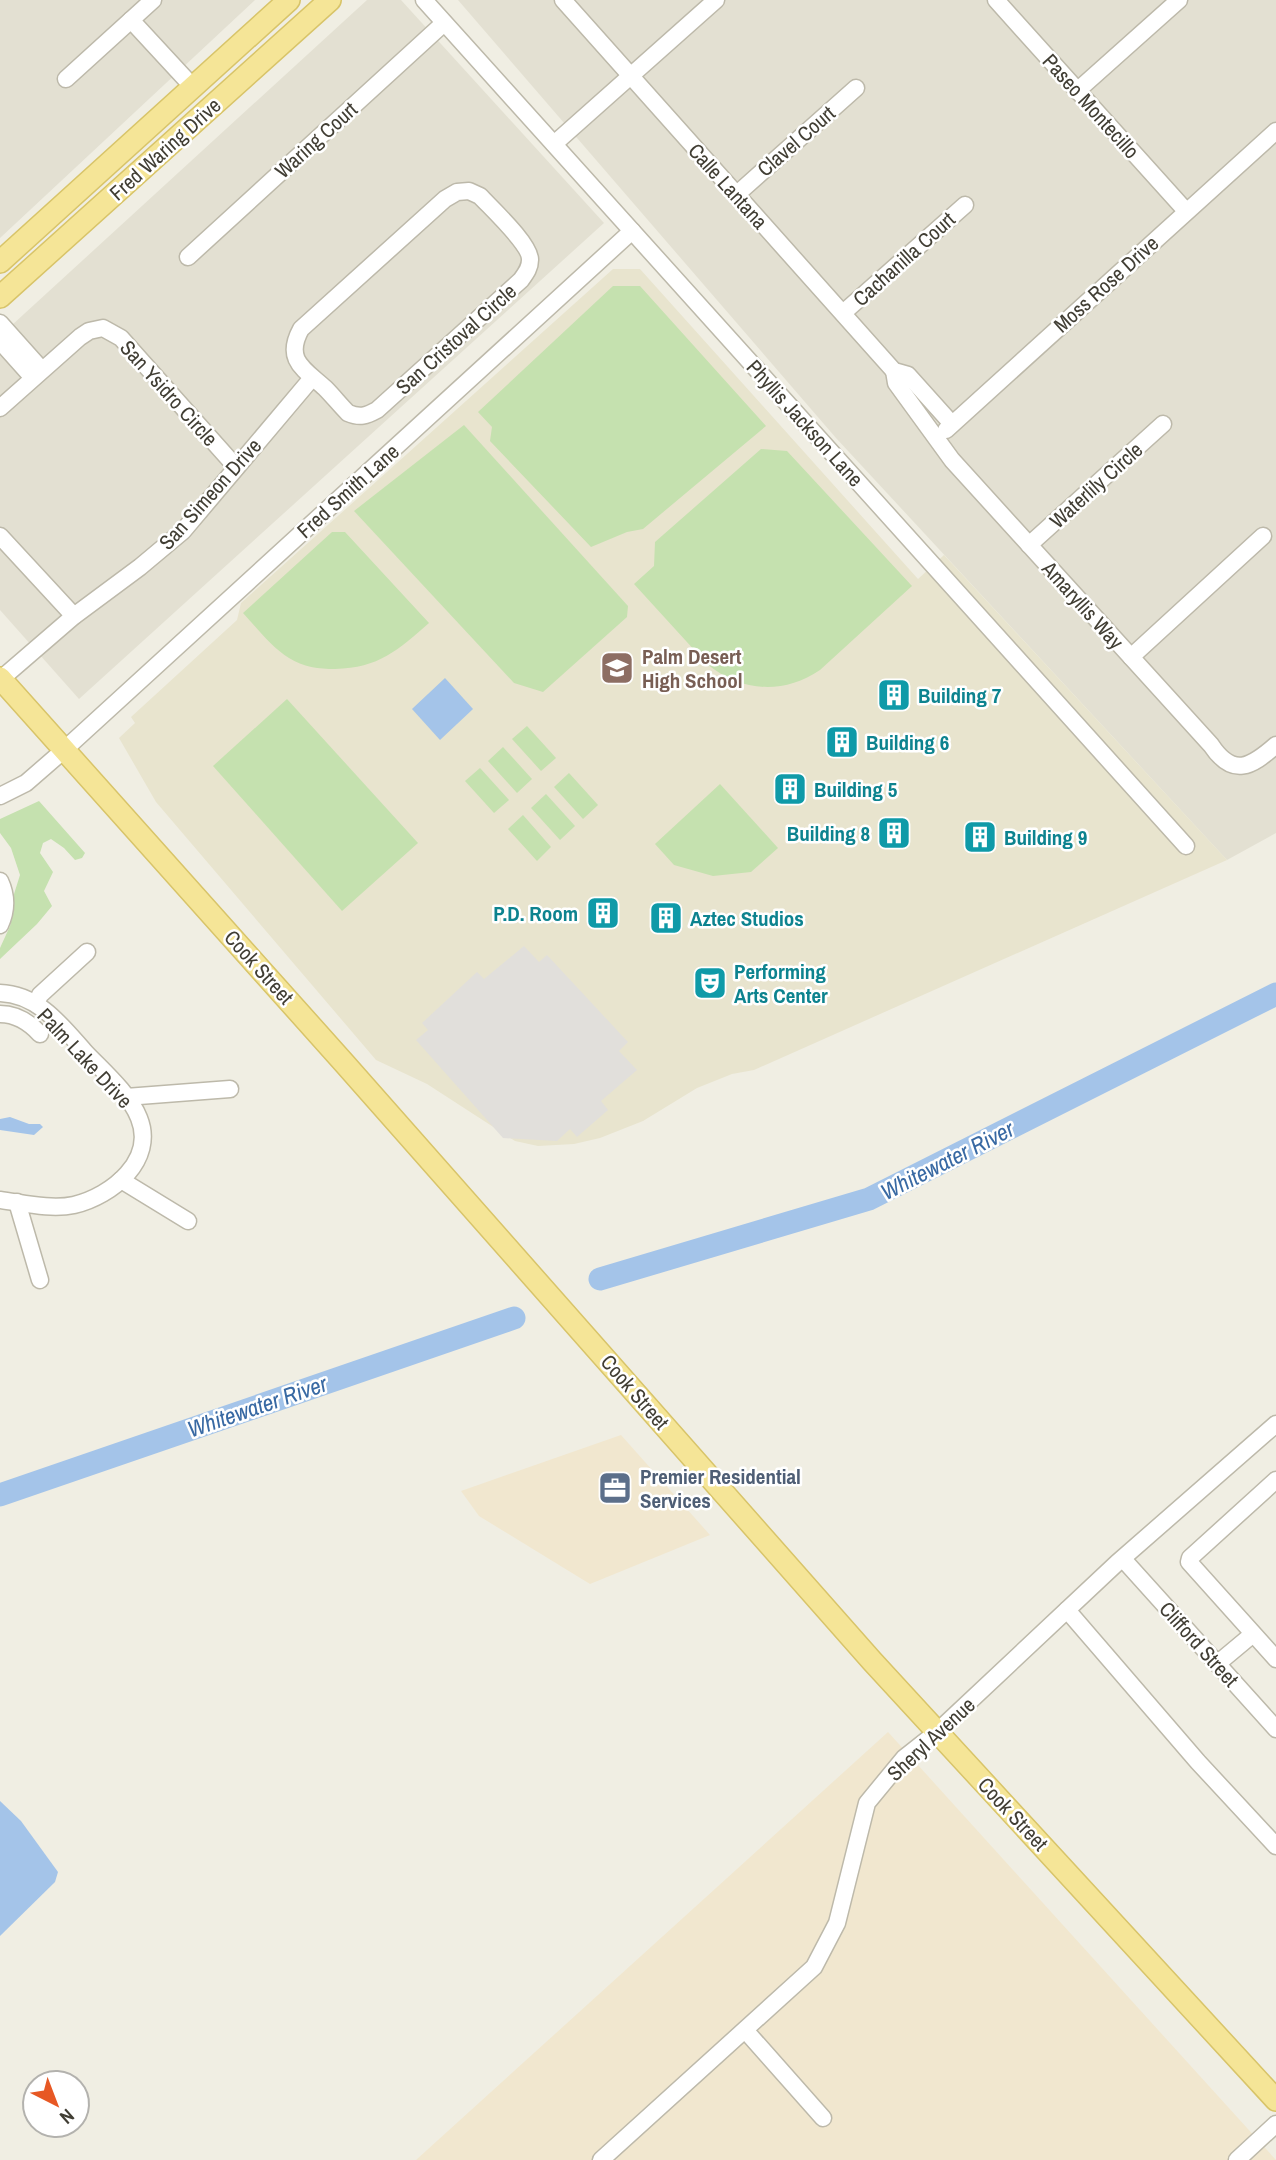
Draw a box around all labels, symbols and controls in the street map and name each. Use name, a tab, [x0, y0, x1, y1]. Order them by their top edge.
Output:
street label: Paseo Montecillo	[1036, 47, 1146, 165]
street label: Fred Waring Drive	[103, 91, 227, 207]
street label: Waring Court	[268, 95, 364, 185]
street label: Clavel Court	[751, 99, 841, 183]
street label: Calle Lantana	[682, 137, 775, 235]
street label: Cachanilla Court	[847, 205, 962, 313]
street label: Moss Rose Drive	[1047, 229, 1165, 339]
street label: San Cristoval Circle	[389, 277, 523, 401]
street label: San Ysidro Circle	[114, 334, 224, 452]
street label: Phyllis Jackson Lane	[740, 353, 870, 493]
street label: San Simeon Drive	[152, 432, 268, 556]
street label: Waterlily Circle	[1043, 435, 1149, 535]
street label: Fred Smith Lane	[291, 437, 405, 545]
street label: Amaryllis Way	[1035, 554, 1131, 656]
place label: Palm Desert High School	[642, 642, 742, 695]
school or university icon: Palm Desert High School	[598, 649, 636, 687]
building icon: Building 7	[875, 676, 913, 714]
place label: Building 7	[918, 681, 1002, 710]
building icon: Building 6	[823, 723, 861, 761]
place label: Building 6	[866, 728, 949, 757]
building icon: Building 5	[771, 770, 809, 808]
place label: Building 5	[814, 775, 898, 804]
building icon: Building 8	[875, 814, 913, 852]
building icon: Building 9	[961, 818, 999, 856]
place label: Building 8	[787, 819, 870, 848]
place label: Building 9	[1004, 823, 1087, 852]
building icon: P.D. Room	[584, 894, 622, 932]
place label: P.D. Room	[493, 899, 578, 928]
building icon: Aztec Studios	[647, 899, 685, 937]
place label: Aztec Studios	[690, 904, 804, 933]
street label: Cook Street	[218, 924, 300, 1011]
place label: Performing Arts Center	[734, 957, 828, 1010]
theatre icon: Performing Arts Center	[691, 964, 729, 1002]
street label: Palm Lake Drive	[31, 1002, 139, 1114]
water label: Whitewater River	[875, 1113, 1020, 1207]
street label: Cook Street	[594, 1348, 676, 1436]
water label: Whitewater River	[183, 1367, 332, 1444]
place label: Premier Residential Services	[640, 1462, 801, 1515]
office icon: Premier Residential Services	[596, 1469, 634, 1507]
street label: Clifford Street	[1153, 1595, 1245, 1693]
street label: Sheryl Avenue	[881, 1691, 981, 1787]
street label: Cook Street	[971, 1771, 1055, 1857]
north arrow	[21, 2069, 91, 2139]
text: N	[54, 2103, 80, 2130]

